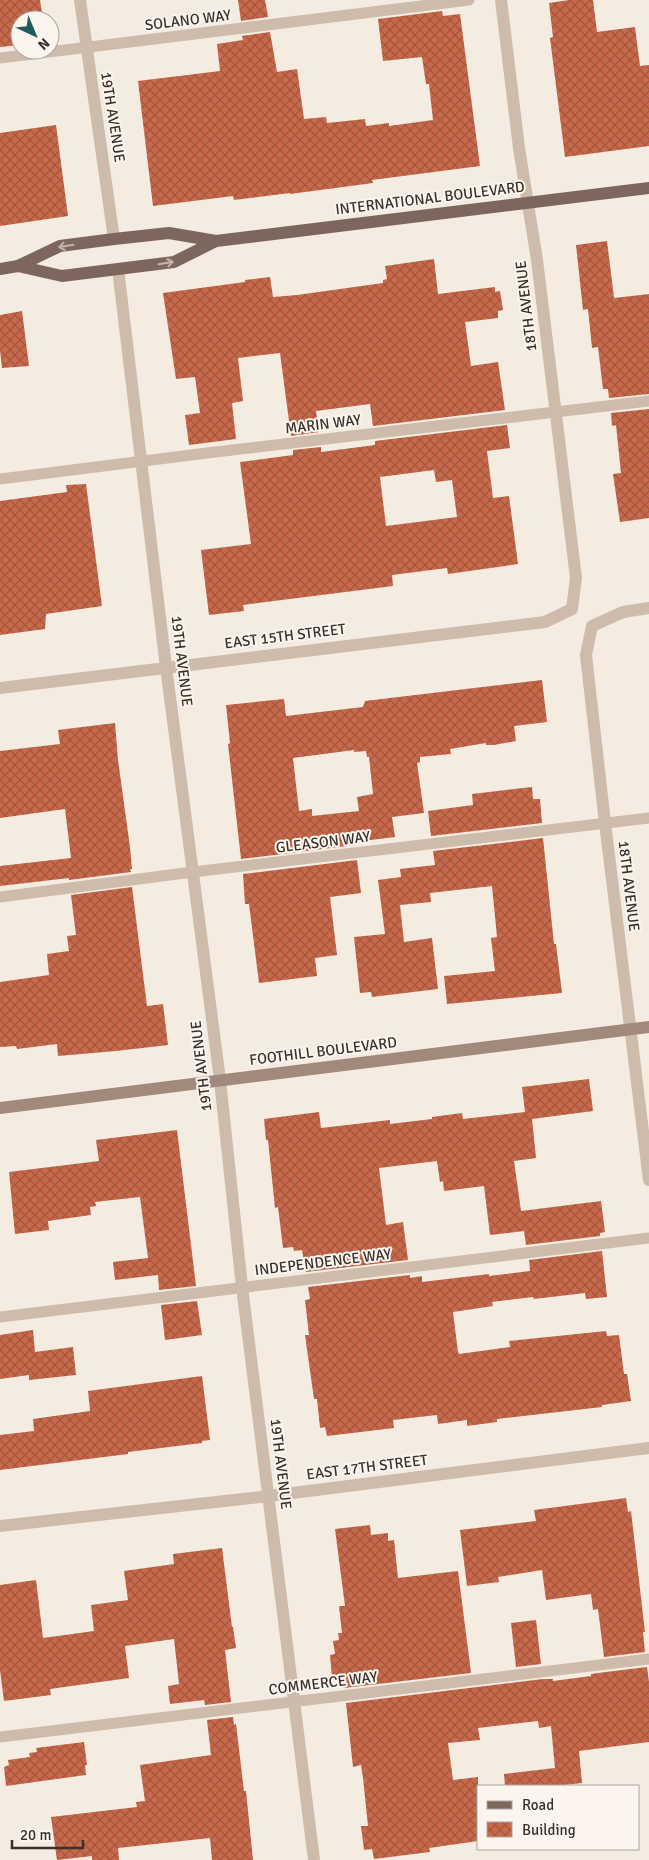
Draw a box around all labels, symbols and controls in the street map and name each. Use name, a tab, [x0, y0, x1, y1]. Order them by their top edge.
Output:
street label: SOLANO WAY	[144, 6, 233, 34]
north arrow	[10, 10, 60, 60]
text: N	[34, 34, 53, 53]
street label: 19TH AVENUE	[97, 71, 129, 163]
street label: INTERNATIONAL BOULEVARD	[334, 177, 526, 219]
one-way arrow	[59, 241, 75, 251]
one-way arrow	[158, 257, 174, 267]
street label: 18TH AVENUE	[512, 260, 540, 352]
street label: MARIN WAY	[284, 410, 362, 438]
street label: 19TH AVENUE	[168, 615, 196, 707]
street label: EAST 15TH STREET	[223, 620, 347, 652]
street label: GLEASON WAY	[275, 827, 372, 857]
street label: 18TH AVENUE	[615, 840, 643, 932]
street label: 19TH AVENUE	[187, 1020, 215, 1112]
street label: FOOTHILL BOULEVARD	[248, 1033, 398, 1069]
street label: INDEPENDENCE WAY	[254, 1245, 393, 1279]
street label: 19TH AVENUE	[267, 1418, 295, 1510]
street label: EAST 17TH STREET	[305, 1451, 429, 1483]
street label: COMMERCE WAY	[268, 1667, 379, 1699]
legend	[477, 1785, 639, 1850]
text: Road	[522, 1796, 554, 1814]
scale bar	[12, 1818, 84, 1850]
text: Building	[522, 1821, 576, 1839]
text: 20 m	[20, 1826, 51, 1844]

